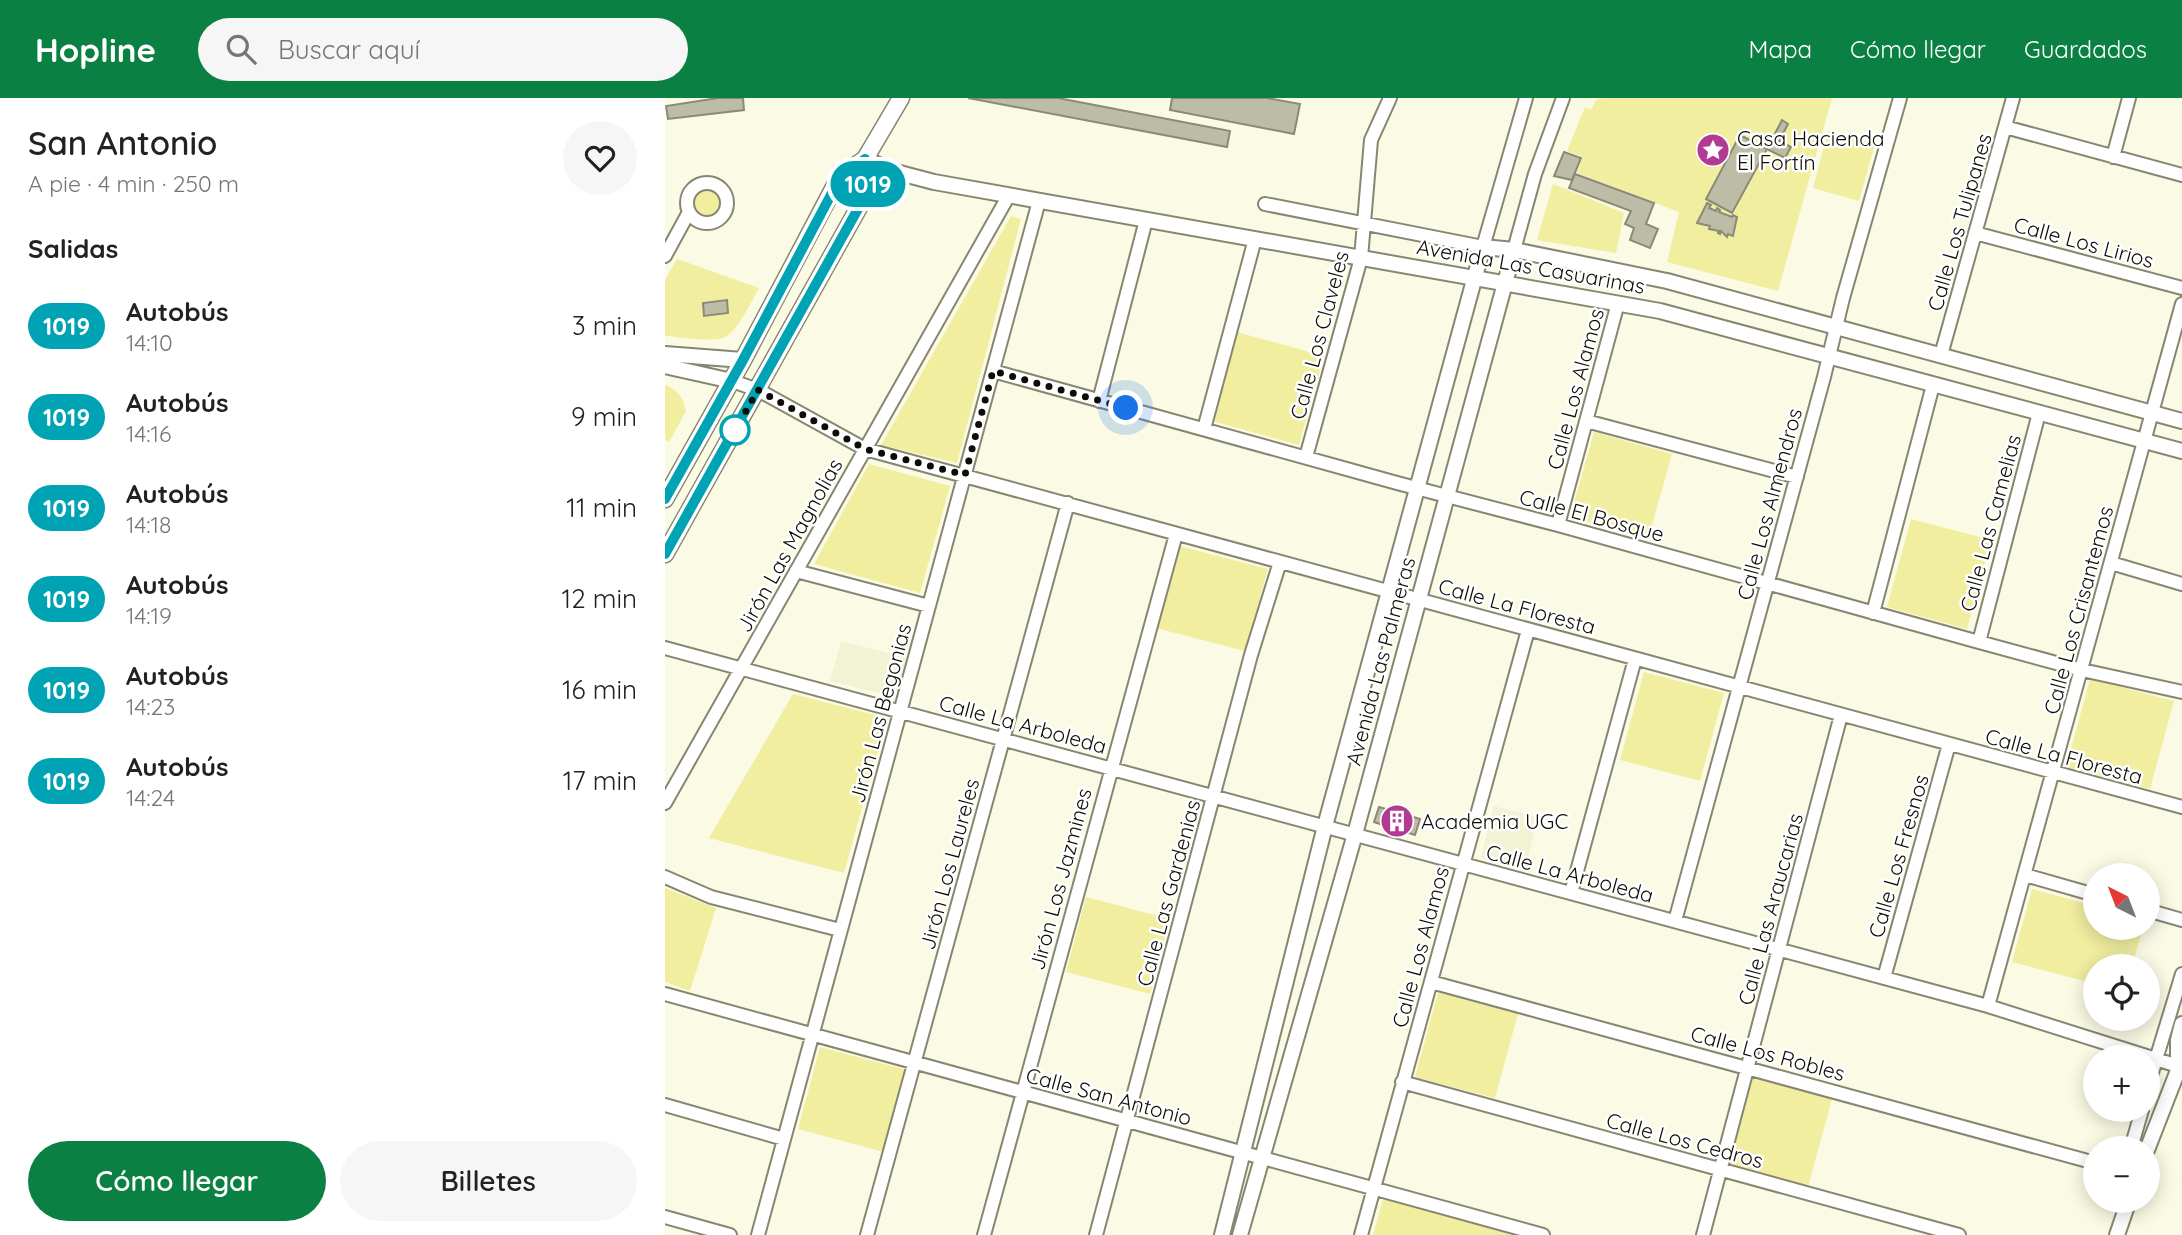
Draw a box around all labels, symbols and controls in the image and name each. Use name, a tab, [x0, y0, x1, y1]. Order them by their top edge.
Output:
search box	[198, 18, 688, 81]
text: Hopline	[35, 29, 156, 70]
icon: search	[222, 30, 260, 68]
text: Buscar aquí	[278, 33, 420, 66]
text: Mapa	[1749, 34, 1812, 64]
text: Cómo llegar	[1850, 34, 1986, 64]
text: Guardados	[2024, 34, 2147, 64]
button: heart	[563, 121, 637, 195]
text: San Antonio	[28, 122, 217, 163]
place label: Casa Hacienda El Fortín	[1737, 125, 1885, 175]
street label: Calle Los Tulipanes	[1921, 130, 1997, 314]
place icon: Casa Hacienda El Fortín	[1694, 131, 1732, 169]
line badge: 1019	[819, 161, 917, 207]
text: A pie · 4 min · 250 m	[28, 169, 239, 198]
text: 1019	[844, 169, 892, 199]
street label: Calle Los Lirios	[2011, 211, 2157, 273]
text: Salidas	[28, 232, 118, 265]
street label: Avenida Las Casuarinas	[1415, 233, 1647, 299]
street label: Calle Los Claveles	[1284, 248, 1354, 422]
text: Autobús	[126, 295, 228, 328]
street label: Calle Los Alamos	[1541, 306, 1609, 472]
text: 3 min	[572, 309, 637, 342]
text: 1019	[43, 311, 90, 341]
text: 14:10	[126, 328, 173, 357]
text: Autobús	[126, 386, 228, 419]
your location	[1108, 390, 1143, 425]
text: 9 min	[571, 400, 637, 433]
text: 1019	[43, 402, 90, 432]
street label: Calle Los Almendros	[1731, 405, 1807, 603]
unlabelled marker	[720, 415, 750, 445]
text: 14:16	[126, 419, 171, 448]
street label: Calle Las Camelias	[1954, 432, 2026, 614]
street label: Jirón Las Magnolias	[730, 454, 848, 636]
text: Autobús	[126, 477, 228, 510]
street label: Calle El Bosque	[1517, 483, 1667, 547]
text: 11 min	[566, 491, 637, 524]
text: 1019	[43, 493, 90, 523]
street label: Calle Los Crisantemos	[2038, 503, 2118, 717]
text: 14:18	[126, 510, 172, 539]
street label: Avenida Las Palmeras	[1340, 554, 1420, 768]
text: Autobús	[126, 568, 228, 601]
street label: Calle La Floresta	[1436, 573, 1598, 639]
text: 12 min	[562, 582, 637, 615]
text: 1019	[43, 584, 90, 614]
text: 14:19	[126, 601, 172, 630]
street label: Jirón Las Begonias	[844, 620, 916, 806]
text: Autobús	[126, 659, 228, 692]
text: 16 min	[562, 673, 637, 706]
text: 1019	[43, 675, 90, 705]
street label: Calle La Arboleda	[936, 689, 1110, 759]
text: 14:23	[126, 692, 175, 721]
street label: Calle La Floresta	[1983, 723, 2145, 789]
text: Autobús	[126, 750, 228, 783]
text: 17 min	[563, 764, 637, 797]
text: 1019	[43, 766, 90, 796]
street label: Calle Los Fresnos	[1862, 771, 1934, 941]
street label: Jirón Los Laureles	[914, 776, 984, 952]
text: 14:24	[126, 783, 175, 812]
street label: Jirón Los Jazmines	[1023, 785, 1097, 973]
street label: Calle Las Gardenias	[1131, 797, 1205, 989]
building icon: Academia UGC	[1378, 802, 1416, 840]
place label: Academia UGC	[1421, 808, 1568, 834]
street label: Calle Las Araucarias	[1732, 810, 1808, 1008]
street label: Calle La Arboleda	[1483, 838, 1657, 908]
north arrow	[2083, 863, 2159, 940]
map controls	[2083, 863, 2160, 1213]
street label: Calle Los Alamos	[1386, 864, 1454, 1030]
button: locate	[2083, 954, 2160, 1031]
street label: Calle Los Robles	[1688, 1020, 1848, 1086]
button: +	[2083, 1045, 2160, 1122]
street label: Calle San Antonio	[1023, 1061, 1195, 1131]
street label: Calle Los Cedros	[1604, 1107, 1766, 1173]
button: −	[2083, 1136, 2160, 1213]
button: Cómo llegar	[28, 1141, 326, 1221]
button: Billetes	[340, 1141, 637, 1221]

